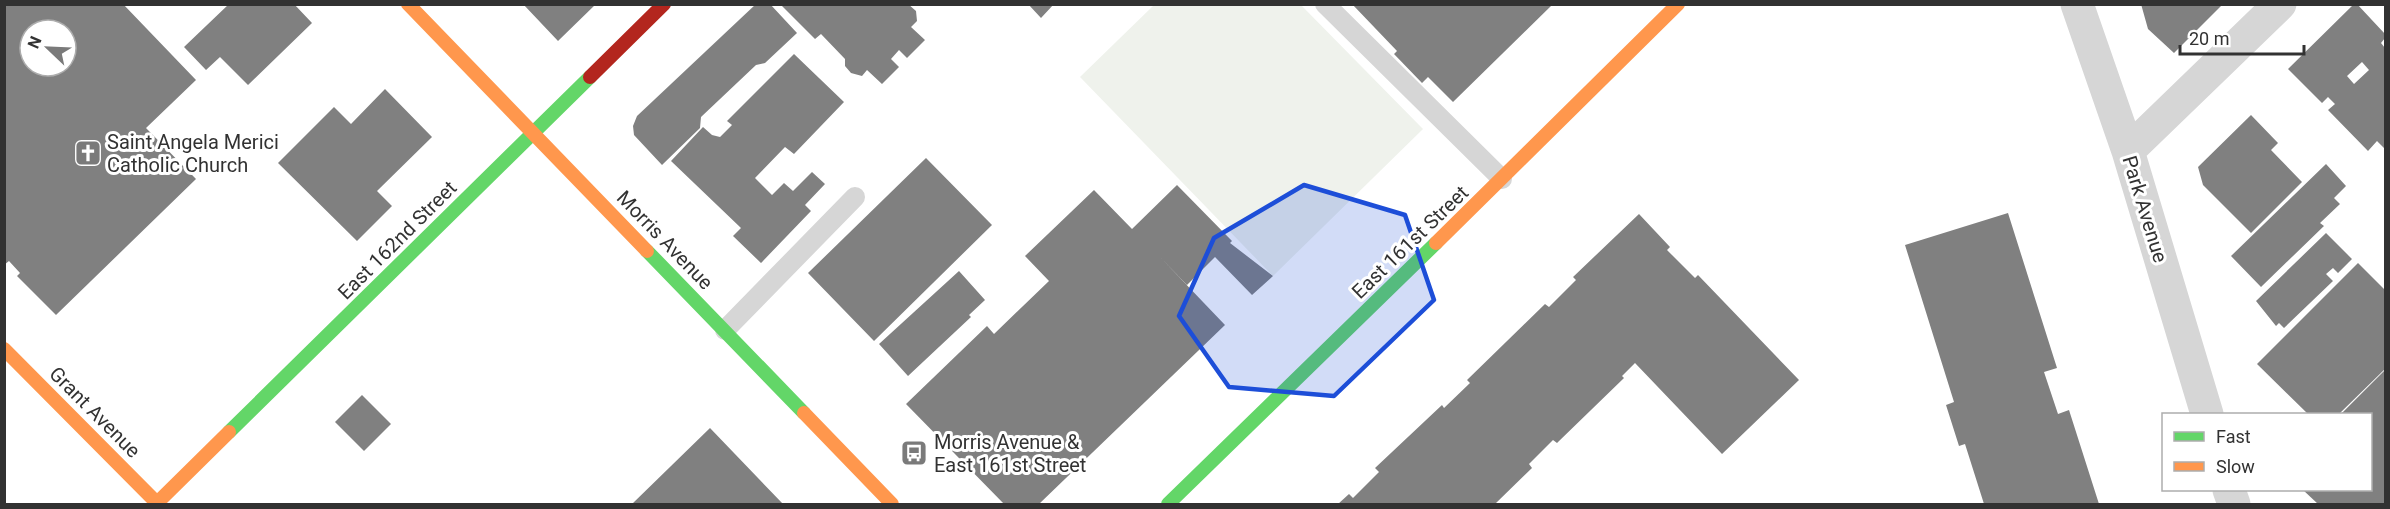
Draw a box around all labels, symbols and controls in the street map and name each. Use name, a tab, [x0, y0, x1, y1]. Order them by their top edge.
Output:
north arrow	[18, 18, 78, 78]
scale bar	[2180, 18, 2304, 56]
text: 20 m	[2189, 28, 2229, 49]
text: N	[24, 33, 46, 51]
place label: Saint Angela Merici Catholic Church	[107, 130, 279, 177]
church icon: Saint Angela Merici Catholic Church	[73, 138, 103, 168]
street label: Park Avenue	[2117, 153, 2173, 265]
street label: East 162nd Street	[333, 176, 461, 304]
street label: East 161st Street	[1347, 180, 1473, 304]
street label: Morris Avenue	[612, 186, 718, 294]
street label: Grant Avenue	[44, 361, 146, 463]
legend	[2162, 413, 2372, 491]
text: Fast	[2216, 426, 2251, 447]
place label: Morris Avenue & East 161st Street	[934, 430, 1086, 477]
bus stop icon: Morris Avenue & East 161st Street	[899, 438, 929, 468]
text: Slow	[2216, 456, 2255, 477]

